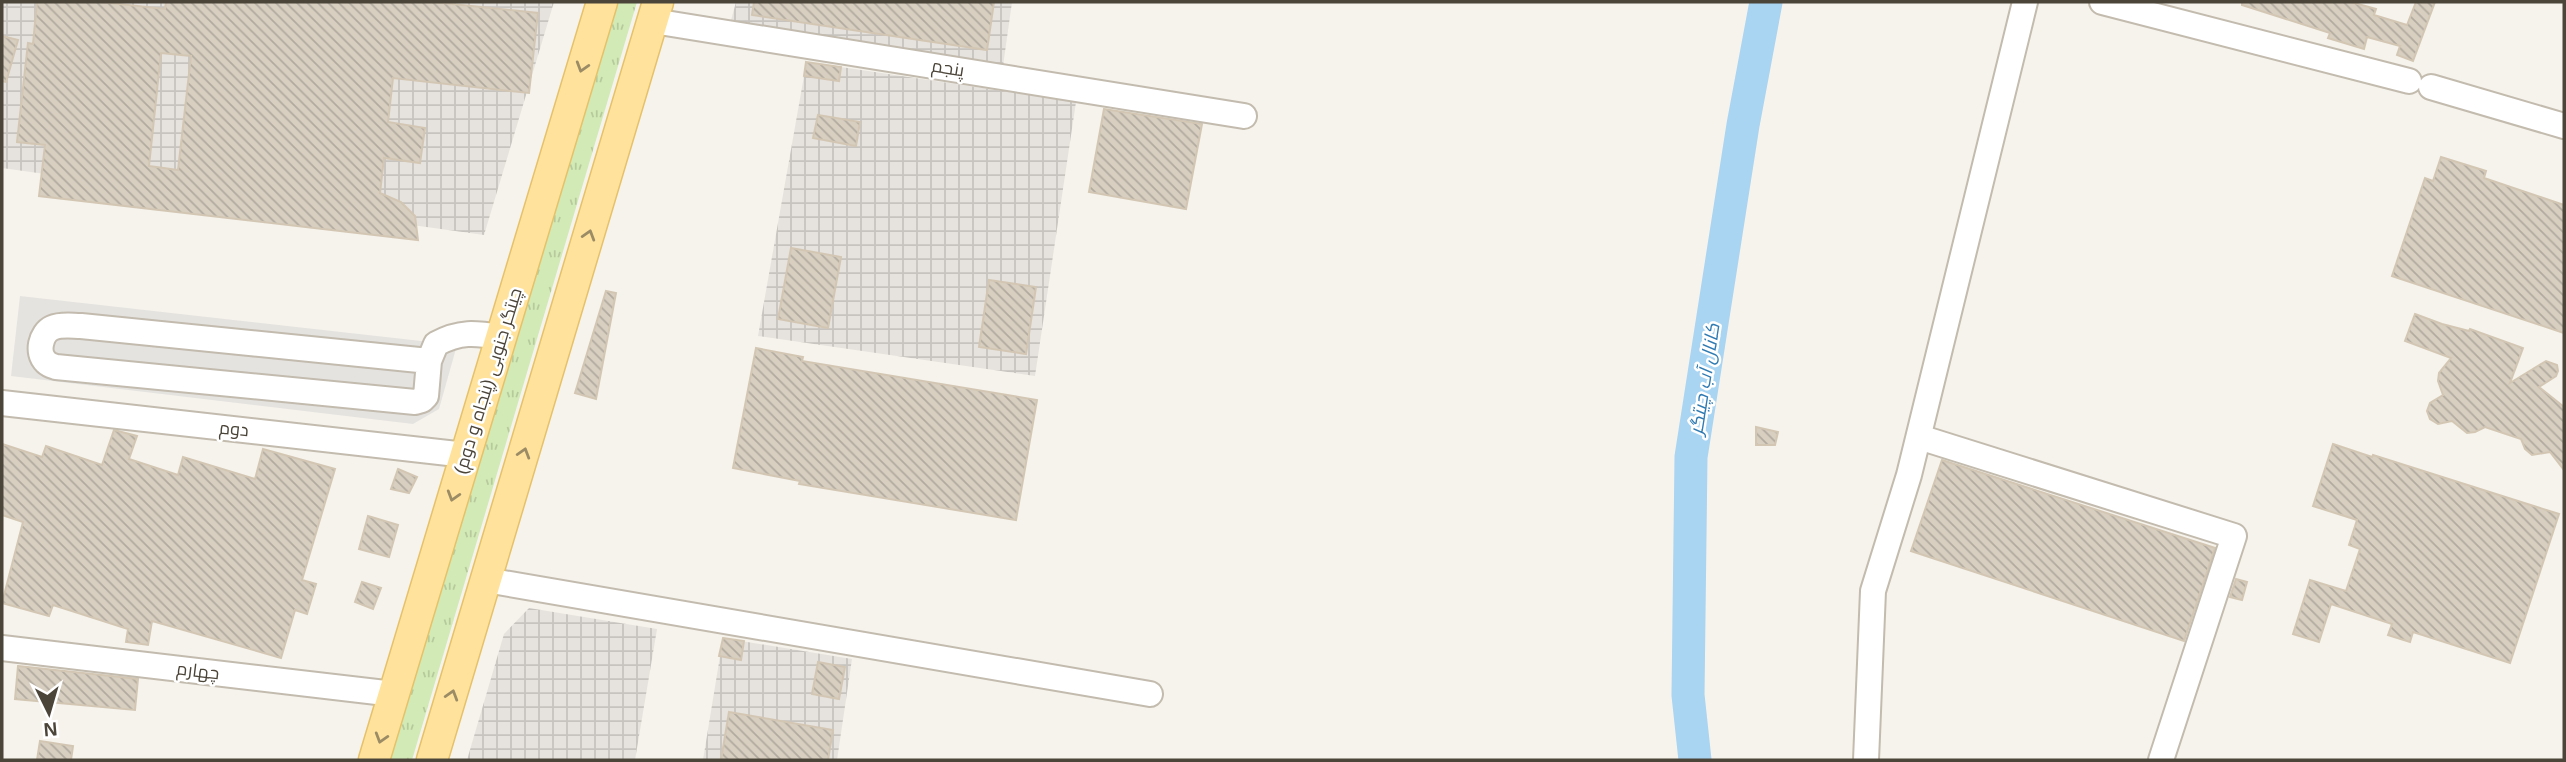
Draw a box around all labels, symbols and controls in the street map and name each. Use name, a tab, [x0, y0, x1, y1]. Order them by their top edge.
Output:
street label: پنجم	[930, 56, 966, 82]
one-way arrow	[576, 61, 591, 73]
one-way arrow	[580, 230, 595, 242]
street label: چیتگر جنوبی (پنجاه و دوم)	[450, 286, 528, 477]
water label: کانال آب چیتگر	[1685, 322, 1726, 439]
street label: دوم	[218, 417, 250, 442]
one-way arrow	[515, 448, 530, 460]
one-way arrow	[447, 490, 462, 502]
street label: چهارم	[175, 658, 221, 686]
north arrow	[14, 678, 84, 748]
one-way arrow	[443, 689, 458, 701]
text: N	[43, 718, 58, 740]
one-way arrow	[374, 731, 389, 743]

